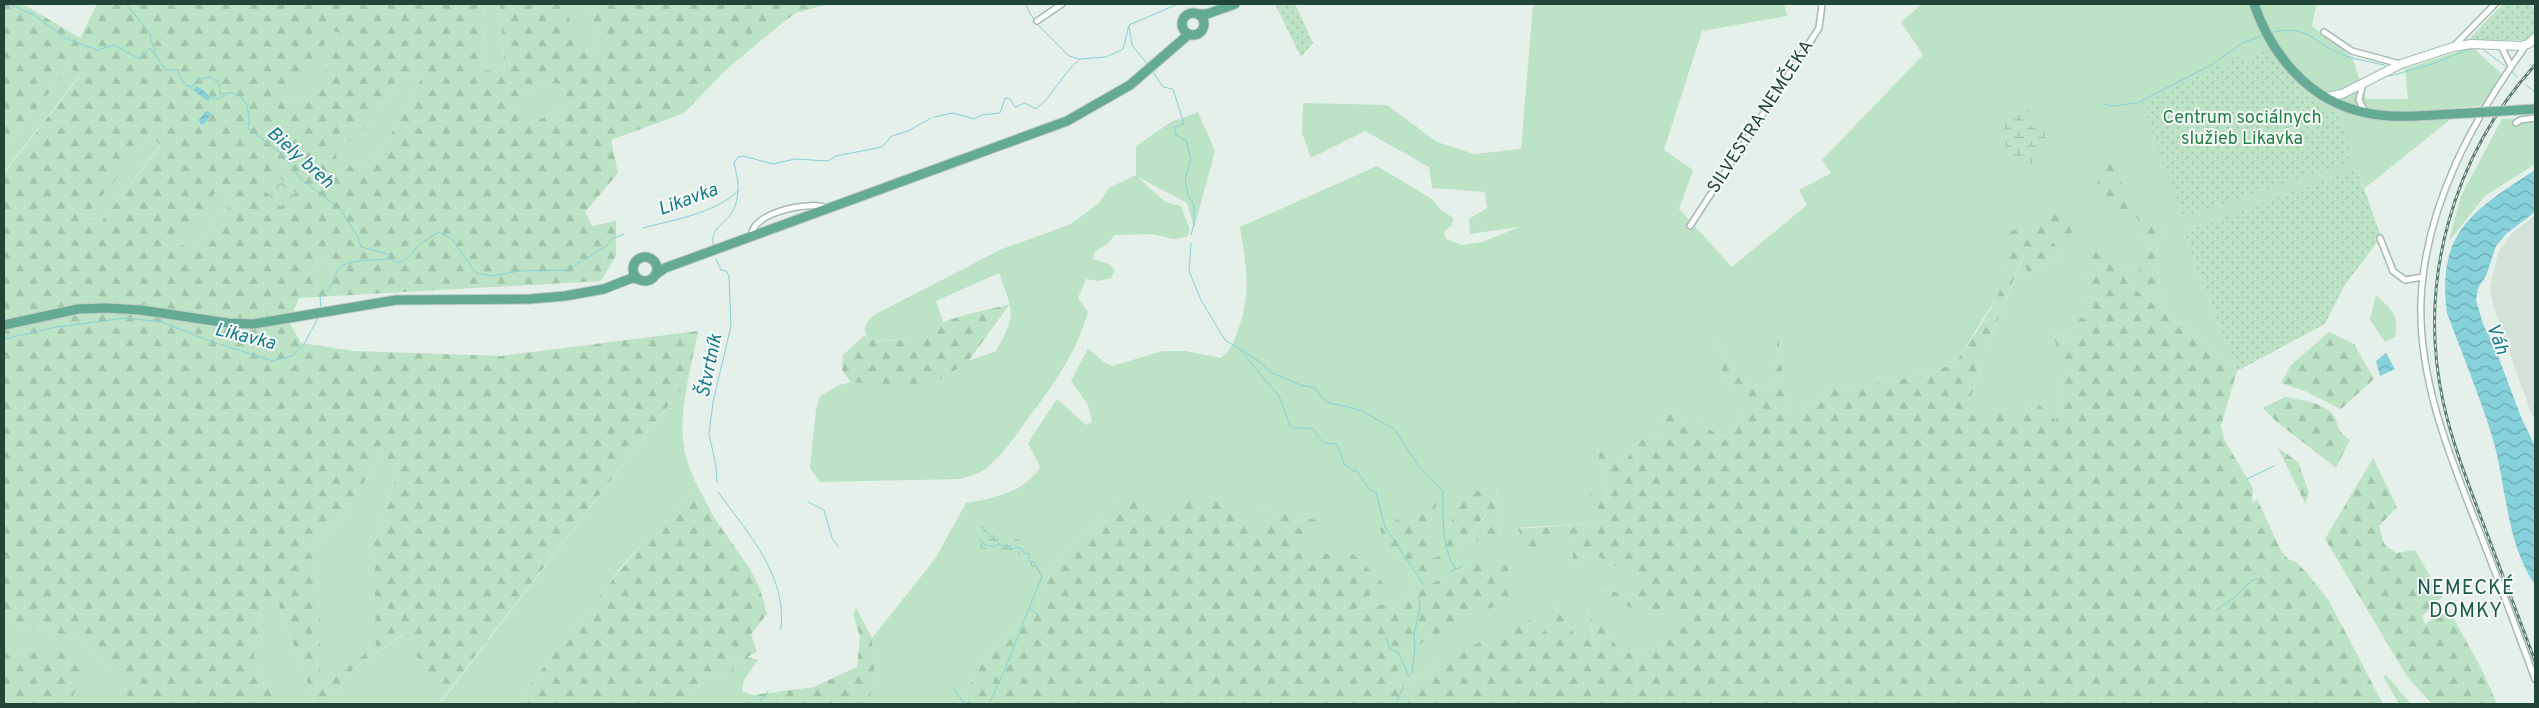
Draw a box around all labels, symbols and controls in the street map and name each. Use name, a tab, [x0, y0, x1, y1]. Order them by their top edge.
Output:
street label: SILVESTRA NEMČEKA	[1701, 35, 1819, 198]
park label: Centrum sociálnych služieb Likavka	[2162, 107, 2322, 151]
water label: Biely breh	[261, 122, 339, 195]
water label: Likavka	[655, 178, 721, 222]
water label: Likavka	[212, 318, 278, 356]
water label: Váh	[2480, 320, 2514, 359]
water label: Štvrtník	[691, 331, 729, 400]
district label: NEMECKÉ DOMKY	[2417, 574, 2515, 625]

